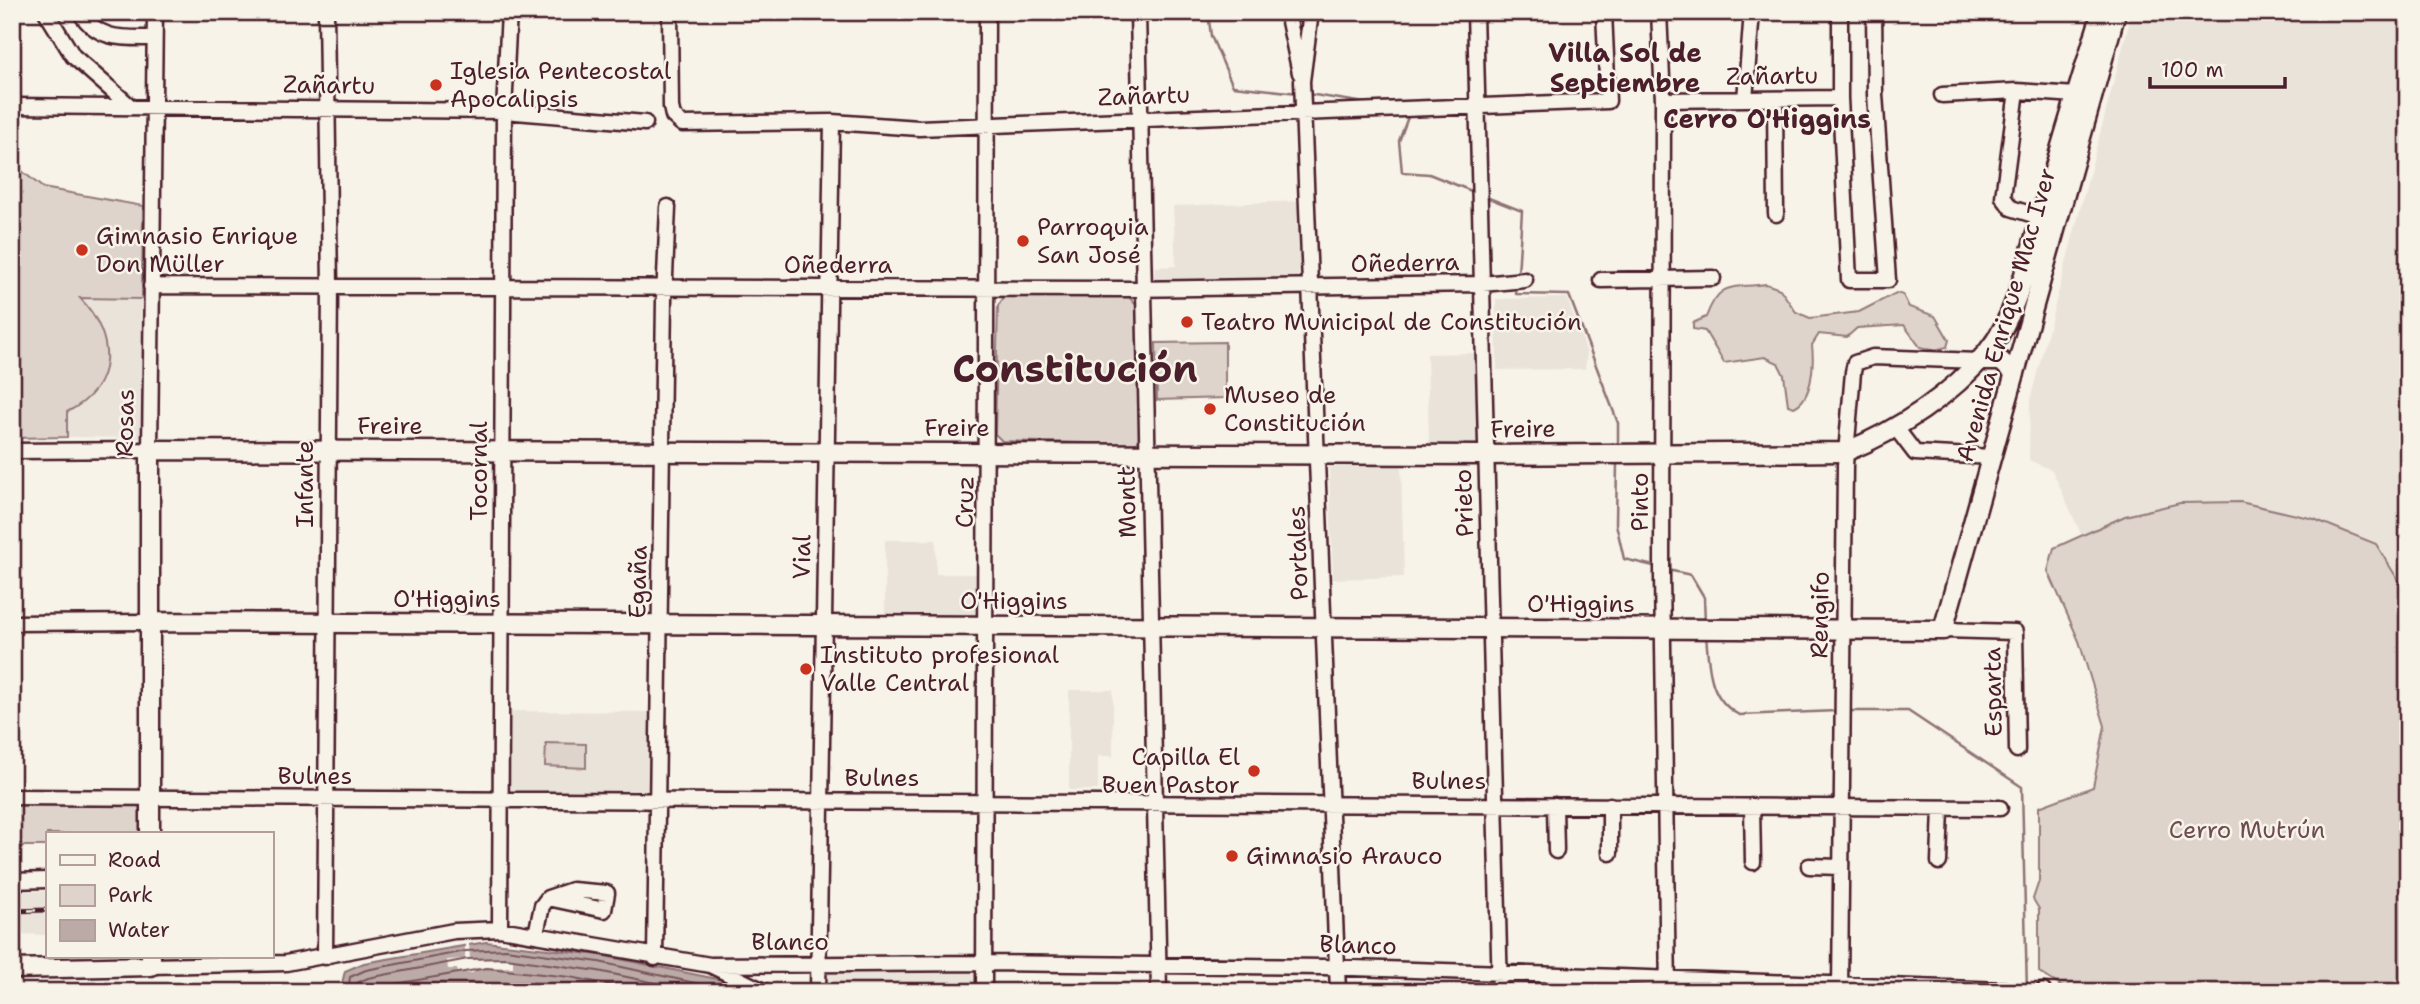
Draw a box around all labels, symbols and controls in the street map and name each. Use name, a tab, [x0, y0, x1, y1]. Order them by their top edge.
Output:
district label: Villa Sol de Septiembre	[1548, 35, 1702, 100]
scale bar	[2150, 46, 2285, 90]
place label: Iglesia Pentecostal Apocalipsis	[450, 55, 672, 115]
text: 100 m	[2161, 56, 2224, 84]
street label: Zañartu	[1725, 59, 1819, 93]
street label: Zañartu	[282, 68, 376, 102]
marker: Iglesia Pentecostal Apocalipsis	[428, 77, 444, 93]
street label: Zañartu	[1097, 78, 1191, 114]
district label: Cerro O'Higgins	[1663, 101, 1871, 136]
street label: Avenida Enrique Mac Iver	[1949, 164, 2063, 466]
place label: Parroquia San José	[1037, 211, 1149, 271]
place label: Gimnasio Enrique Don Müller	[96, 220, 298, 280]
marker: Parroquia San José	[1015, 233, 1031, 249]
marker: Gimnasio Enrique Don Müller	[74, 242, 90, 258]
street label: Oñederra	[1350, 246, 1460, 280]
street label: Oñederra	[784, 249, 892, 281]
place label: Teatro Municipal de Constitución	[1201, 306, 1582, 338]
marker: Teatro Municipal de Constitución	[1179, 314, 1195, 330]
district label: Constitución	[952, 343, 1198, 394]
place label: Museo de Constitución	[1224, 379, 1366, 439]
street label: Rosas	[108, 388, 142, 458]
marker: Museo de Constitución	[1202, 401, 1218, 417]
street label: Freire	[357, 410, 423, 442]
street label: Freire	[924, 412, 990, 444]
street label: Freire	[1490, 412, 1556, 446]
street label: Tocornal	[463, 420, 495, 521]
street label: Infante	[289, 440, 321, 528]
street label: Montt	[1110, 466, 1144, 538]
street label: Prieto	[1447, 468, 1481, 538]
street label: Pinto	[1624, 473, 1656, 531]
street label: Cruz	[949, 476, 981, 528]
street label: Portales	[1280, 505, 1316, 601]
street label: Vial	[786, 534, 818, 580]
street label: Egaña	[621, 545, 655, 619]
street label: Rengifo	[1803, 571, 1837, 659]
street label: O'Higgins	[393, 583, 501, 615]
street label: O'Higgins	[960, 585, 1068, 617]
street label: O'Higgins	[1527, 588, 1635, 620]
place label: Instituto profesional Valle Central	[820, 639, 1060, 699]
street label: Esparta	[1976, 647, 2010, 737]
marker: Instituto profesional Valle Central	[798, 661, 814, 677]
place label: Capilla El Buen Pastor	[1102, 741, 1241, 801]
street label: Bulnes	[278, 760, 353, 792]
street label: Bulnes	[845, 762, 920, 794]
marker: Capilla El Buen Pastor	[1246, 763, 1262, 779]
street label: Bulnes	[1412, 765, 1487, 797]
park label: Cerro Mutrún	[2169, 814, 2325, 846]
legend	[46, 832, 273, 958]
place label: Gimnasio Arauco	[1246, 840, 1442, 872]
text: Road	[108, 846, 161, 874]
marker: Gimnasio Arauco	[1224, 848, 1240, 864]
text: Park	[108, 881, 153, 909]
text: Water	[108, 916, 170, 944]
street label: Blanco	[751, 926, 829, 958]
street label: Blanco	[1319, 928, 1397, 962]

